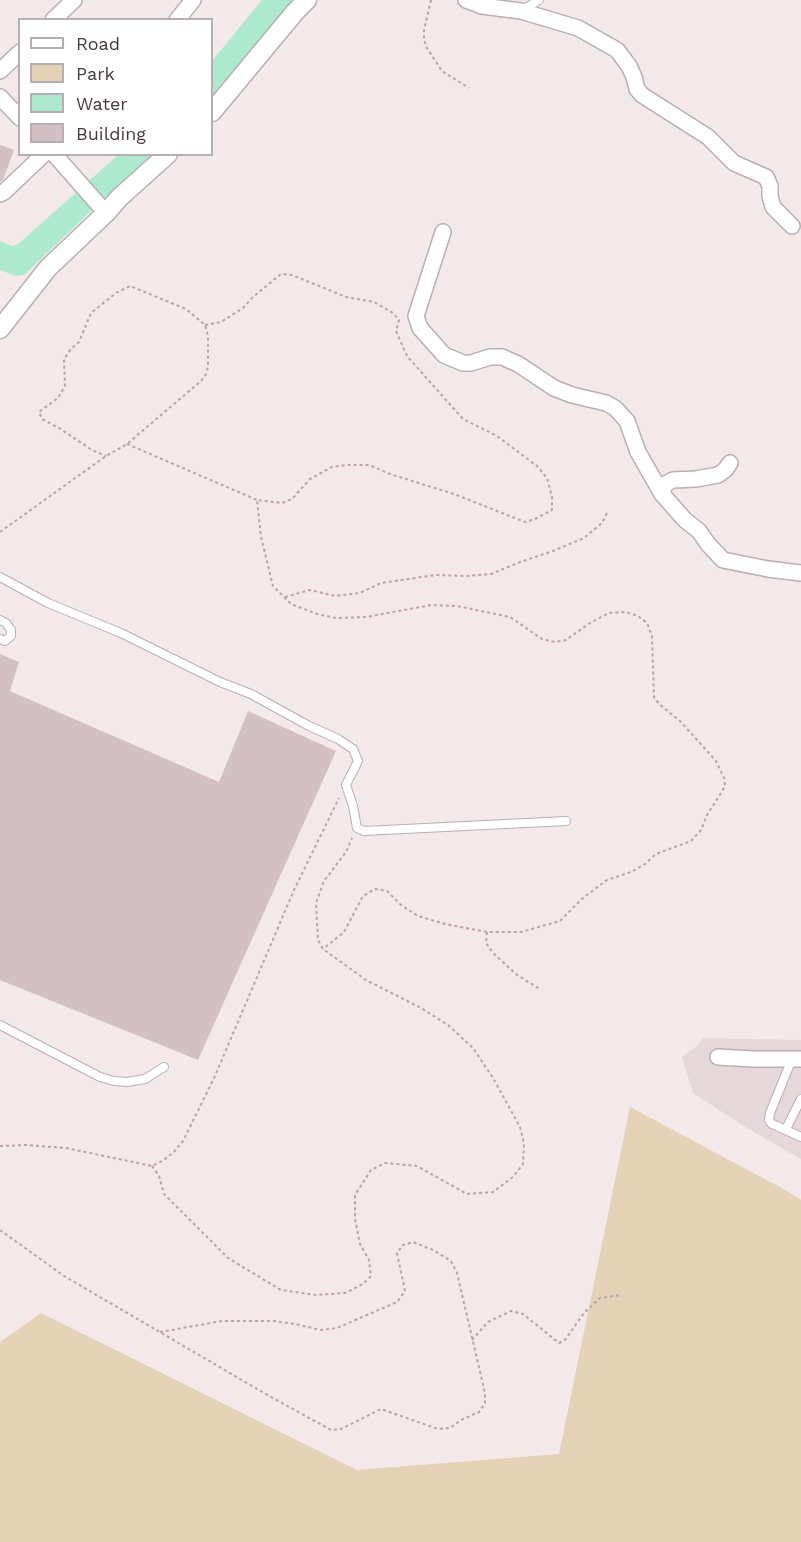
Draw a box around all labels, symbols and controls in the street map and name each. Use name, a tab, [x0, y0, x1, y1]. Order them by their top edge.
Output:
legend	[18, 18, 213, 156]
text: Road	[76, 33, 120, 54]
text: Park	[76, 63, 115, 84]
text: Water	[76, 93, 128, 114]
text: Building	[76, 123, 146, 144]

